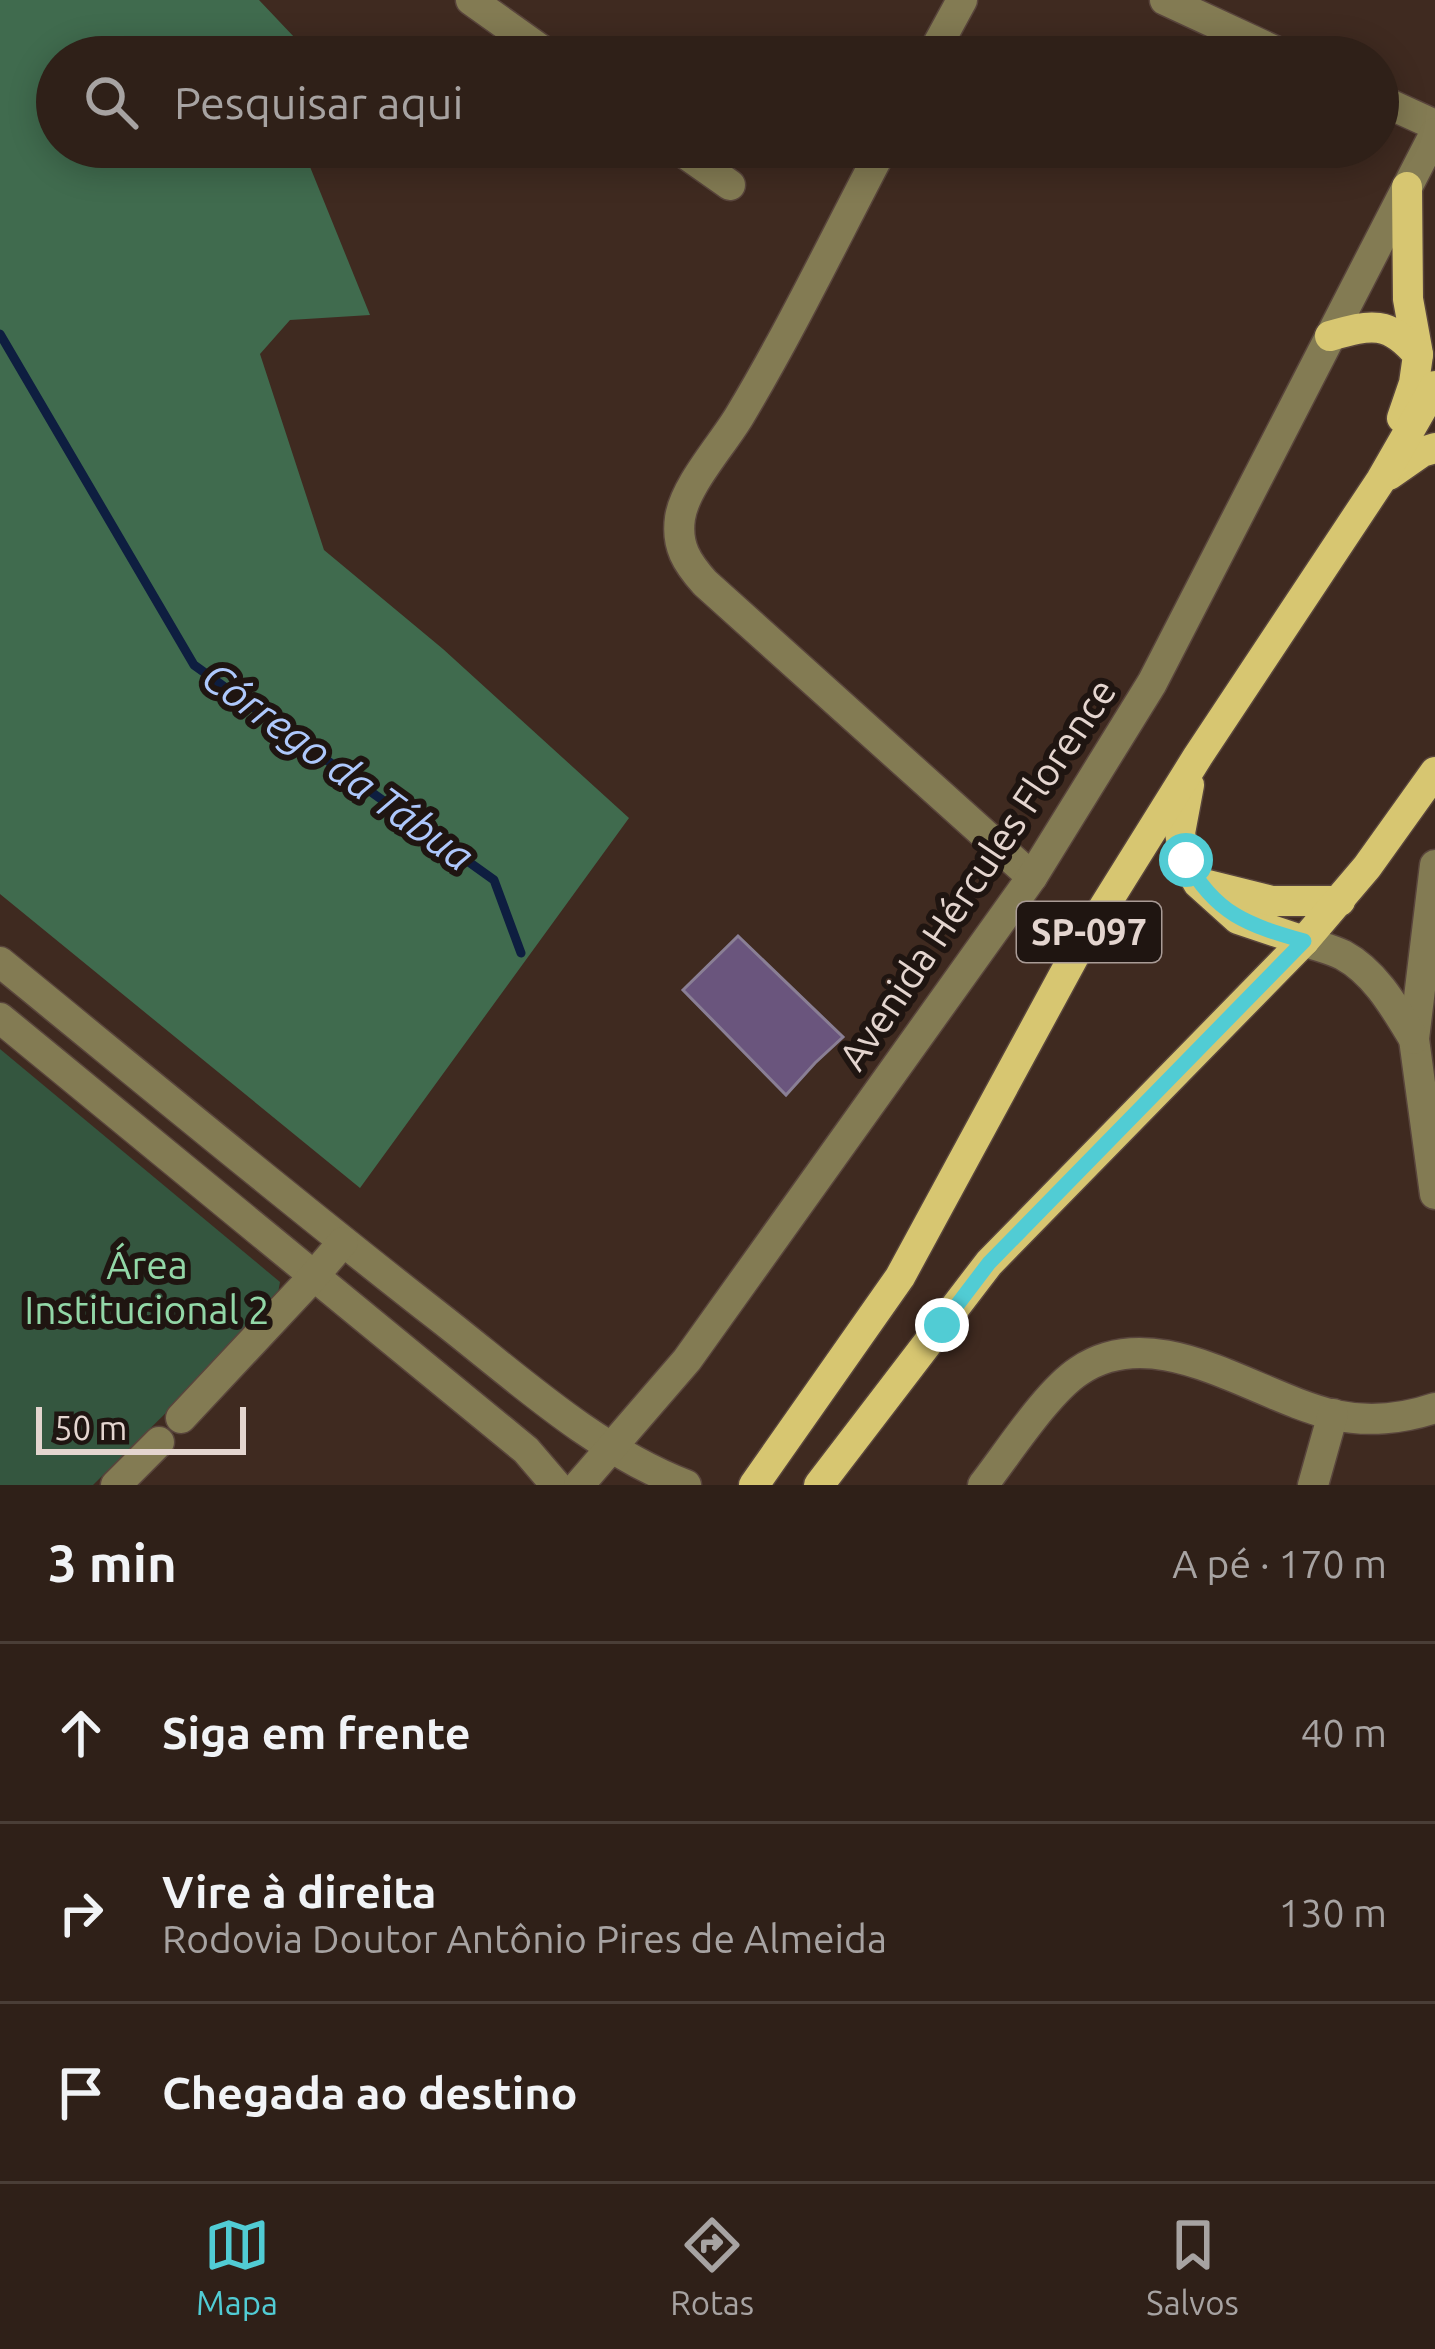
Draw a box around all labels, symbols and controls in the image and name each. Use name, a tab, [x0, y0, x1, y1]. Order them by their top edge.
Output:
search box	[36, 36, 1399, 168]
icon: search	[78, 69, 144, 135]
text: Pesquisar aqui	[174, 77, 463, 128]
water label: Córrego da Tábua	[194, 652, 483, 880]
street label: Avenida Hércules Florence	[830, 670, 1124, 1077]
route start	[1159, 833, 1213, 887]
road number: SP-097	[1017, 902, 1161, 962]
park label: Área Institucional 2	[24, 1242, 270, 1331]
route end	[915, 1298, 969, 1352]
scale bar	[36, 1401, 246, 1454]
text: 50 m	[54, 1409, 127, 1446]
text: 3 min	[48, 1534, 177, 1592]
text: A pé · 170 m	[1172, 1542, 1387, 1585]
icon: ahead	[48, 1700, 114, 1766]
text: Siga em frente	[162, 1707, 471, 1758]
text: 40 m	[1300, 1711, 1387, 1754]
text: Vire à direita	[162, 1866, 437, 1917]
icon: right	[48, 1880, 114, 1946]
text: 130 m	[1278, 1891, 1387, 1934]
text: Rodovia Doutor Antônio Pires de Almeida	[162, 1917, 887, 1960]
icon: arrive	[48, 2060, 114, 2126]
text: Chegada ao destino	[162, 2067, 578, 2118]
tab: Mapa	[196, 2212, 278, 2321]
tab: Rotas	[670, 2212, 754, 2321]
tab: Salvos	[1146, 2212, 1239, 2321]

